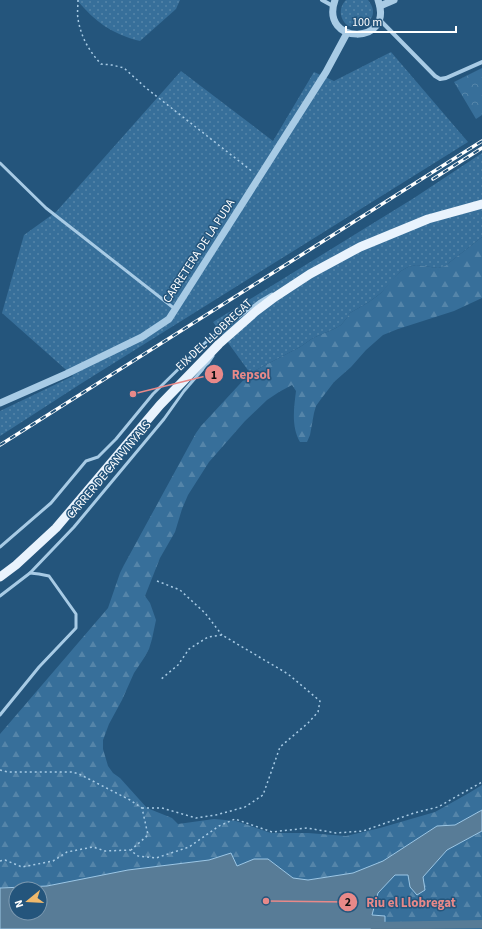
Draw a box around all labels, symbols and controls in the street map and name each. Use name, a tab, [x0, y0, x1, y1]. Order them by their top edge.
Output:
scale bar	[346, 8, 456, 34]
text: 100 m	[352, 14, 382, 31]
street label: CARRETERA DE LA PUDA	[159, 195, 239, 306]
street label: EIX DEL LLOBREGAT	[172, 295, 256, 375]
callout: Repsol	[204, 362, 279, 387]
text: Repsol	[232, 366, 271, 384]
text: 1	[211, 367, 217, 384]
street label: CARRER DE CAN VINYALS	[63, 417, 155, 523]
north arrow	[8, 881, 48, 921]
callout: Riu el Llobregat	[338, 890, 464, 915]
text: 2	[345, 894, 351, 911]
text: Riu el Llobregat	[366, 894, 456, 912]
text: N	[11, 898, 27, 910]

